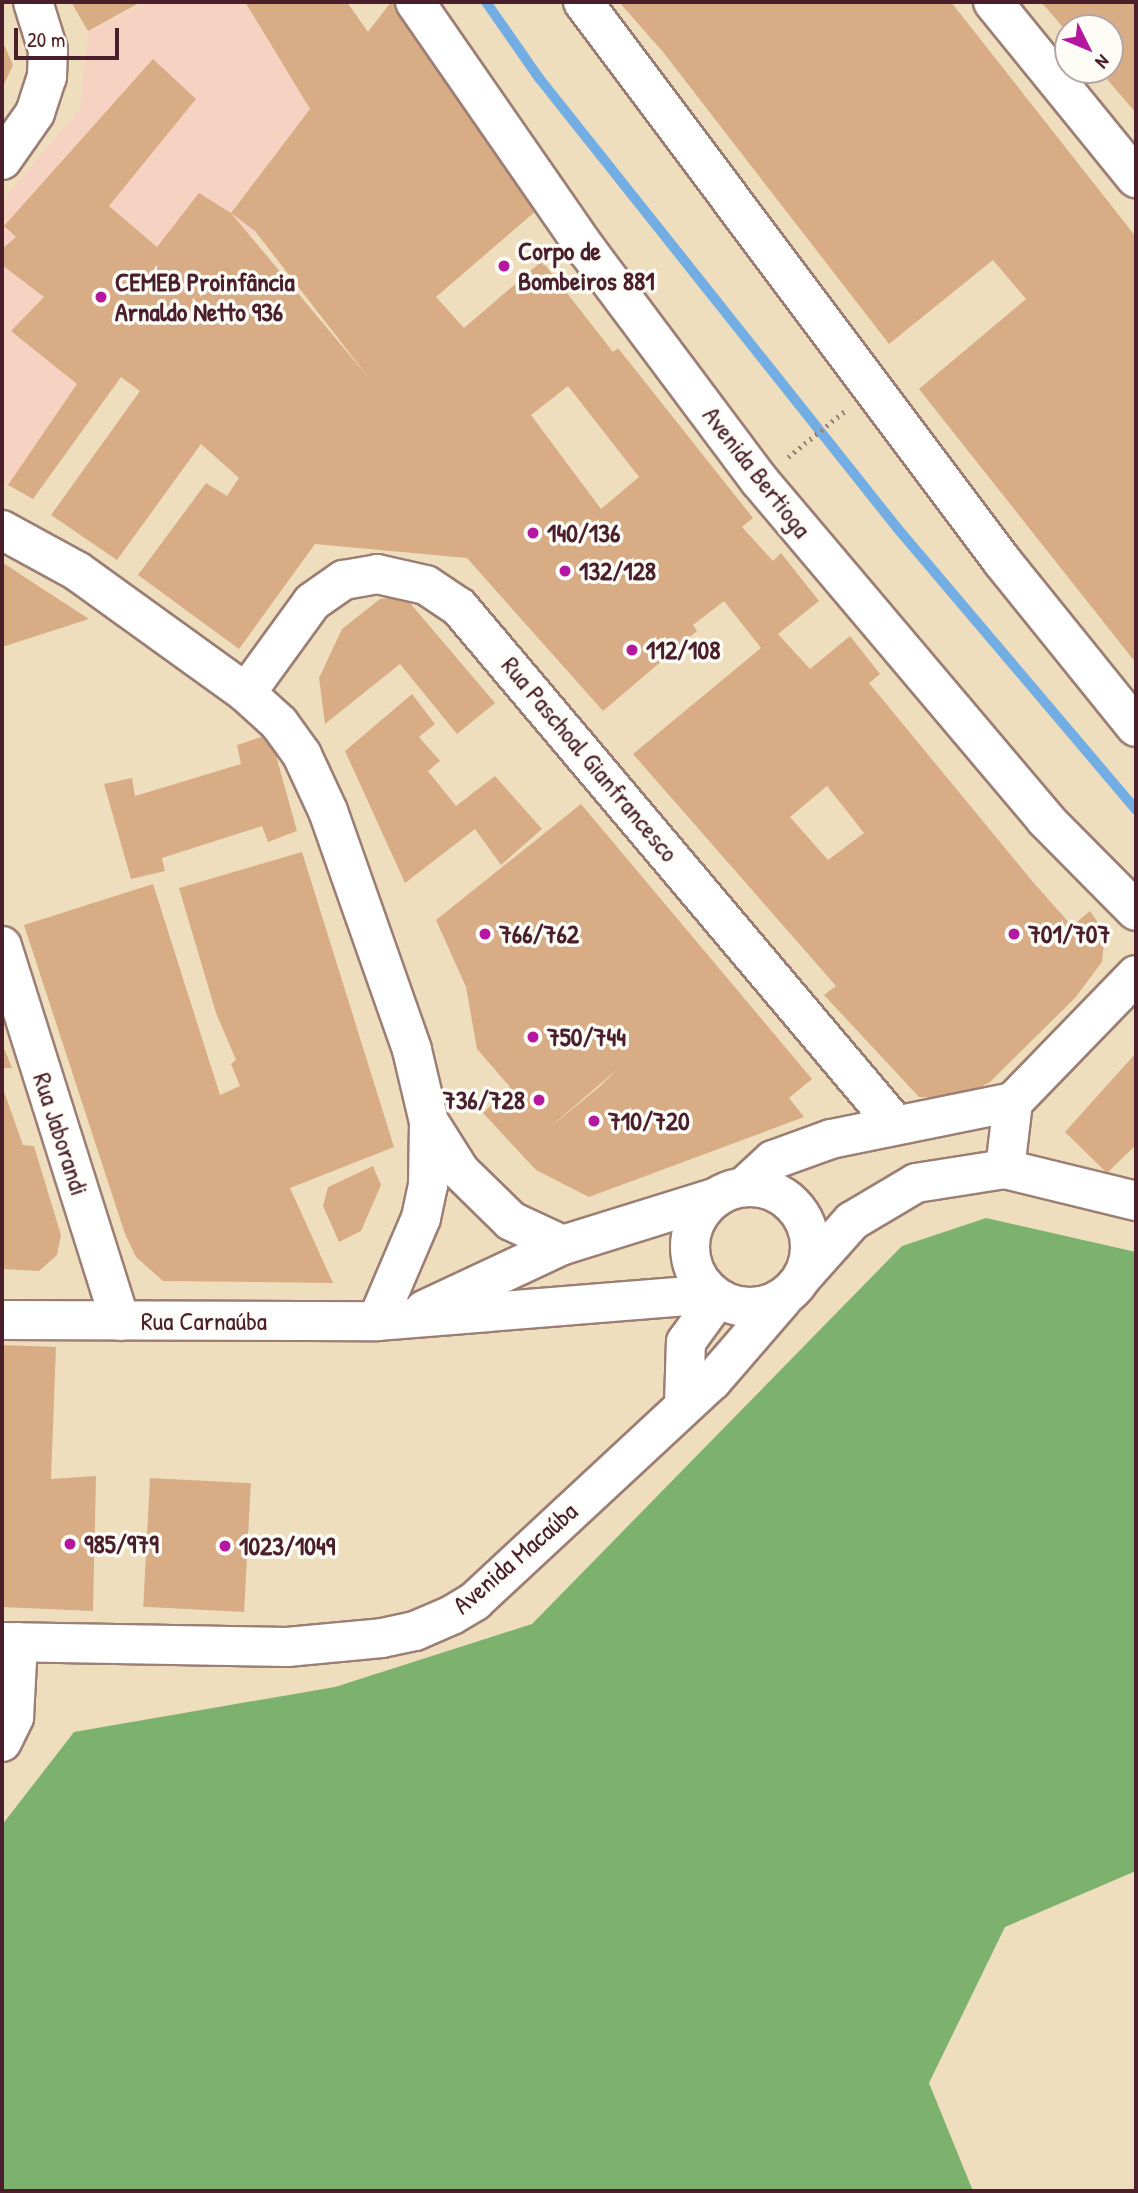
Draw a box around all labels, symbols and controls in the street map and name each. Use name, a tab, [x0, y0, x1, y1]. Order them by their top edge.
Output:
scale bar	[18, 14, 122, 58]
north arrow	[1054, 14, 1124, 84]
text: 20 m	[27, 25, 65, 54]
text: N	[1090, 49, 1116, 75]
place label: Corpo de Bombeiros 881	[518, 235, 655, 296]
marker: Corpo de Bombeiros 881	[496, 258, 512, 274]
place label: CEMEB Proinfância Arnaldo Netto 936	[115, 266, 295, 328]
marker: CEMEB Proinfância Arnaldo Netto 936	[93, 289, 109, 305]
street label: Avenida Bertioga	[696, 400, 818, 544]
place label: 140/136	[547, 517, 620, 549]
marker: 140/136	[525, 525, 541, 541]
place label: 132/128	[579, 555, 656, 587]
marker: 132/128	[557, 563, 573, 579]
place label: 112/108	[646, 634, 720, 666]
marker: 112/108	[624, 642, 640, 658]
street label: Rua Paschoal Gianfrancesco	[495, 650, 685, 868]
place label: 766/762	[499, 918, 579, 950]
place label: 701/707	[1028, 918, 1110, 950]
marker: 766/762	[477, 926, 493, 942]
marker: 701/707	[1006, 926, 1022, 942]
place label: 750/744	[547, 1021, 626, 1053]
marker: 750/744	[525, 1029, 541, 1045]
street label: Rua Jaborandi	[26, 1069, 96, 1199]
place label: 736/728	[443, 1084, 525, 1116]
marker: 736/728	[531, 1092, 547, 1108]
place label: 710/720	[608, 1105, 690, 1137]
marker: 710/720	[586, 1113, 602, 1129]
street label: Rua Carnaúba	[141, 1305, 267, 1337]
street label: Avenida Macaúba	[446, 1496, 584, 1620]
place label: 985/979	[84, 1528, 159, 1560]
place label: 1023/1049	[239, 1530, 335, 1562]
marker: 985/979	[62, 1536, 78, 1552]
marker: 1023/1049	[217, 1538, 233, 1554]

